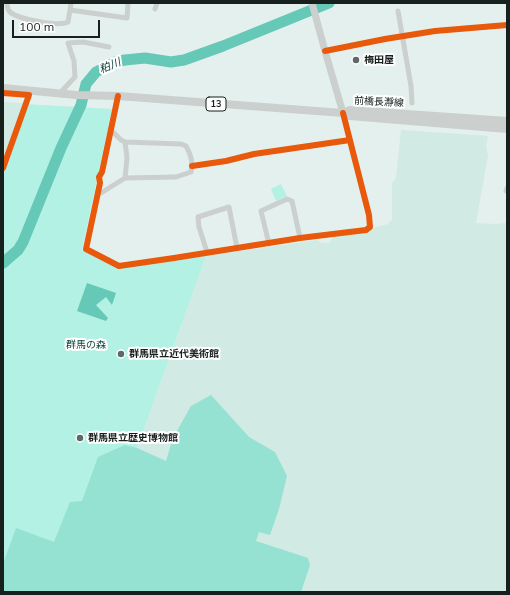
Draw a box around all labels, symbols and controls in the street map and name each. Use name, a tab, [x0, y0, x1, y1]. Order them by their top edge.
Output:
scale bar	[14, 12, 102, 38]
text: 100 m	[19, 19, 54, 34]
place label: 梅田屋	[364, 54, 394, 66]
marker: 梅田屋	[351, 55, 361, 65]
water label: 粕川	[97, 56, 123, 76]
street label: 前橋長瀞線	[354, 95, 404, 109]
road number: 13	[206, 97, 226, 111]
park label: 群馬の森	[66, 339, 106, 351]
place label: 群馬県立近代美術館	[129, 348, 219, 360]
marker: 群馬県立近代美術館	[116, 349, 126, 359]
place label: 群馬県立歴史博物館	[88, 432, 178, 444]
marker: 群馬県立歴史博物館	[75, 433, 85, 443]

